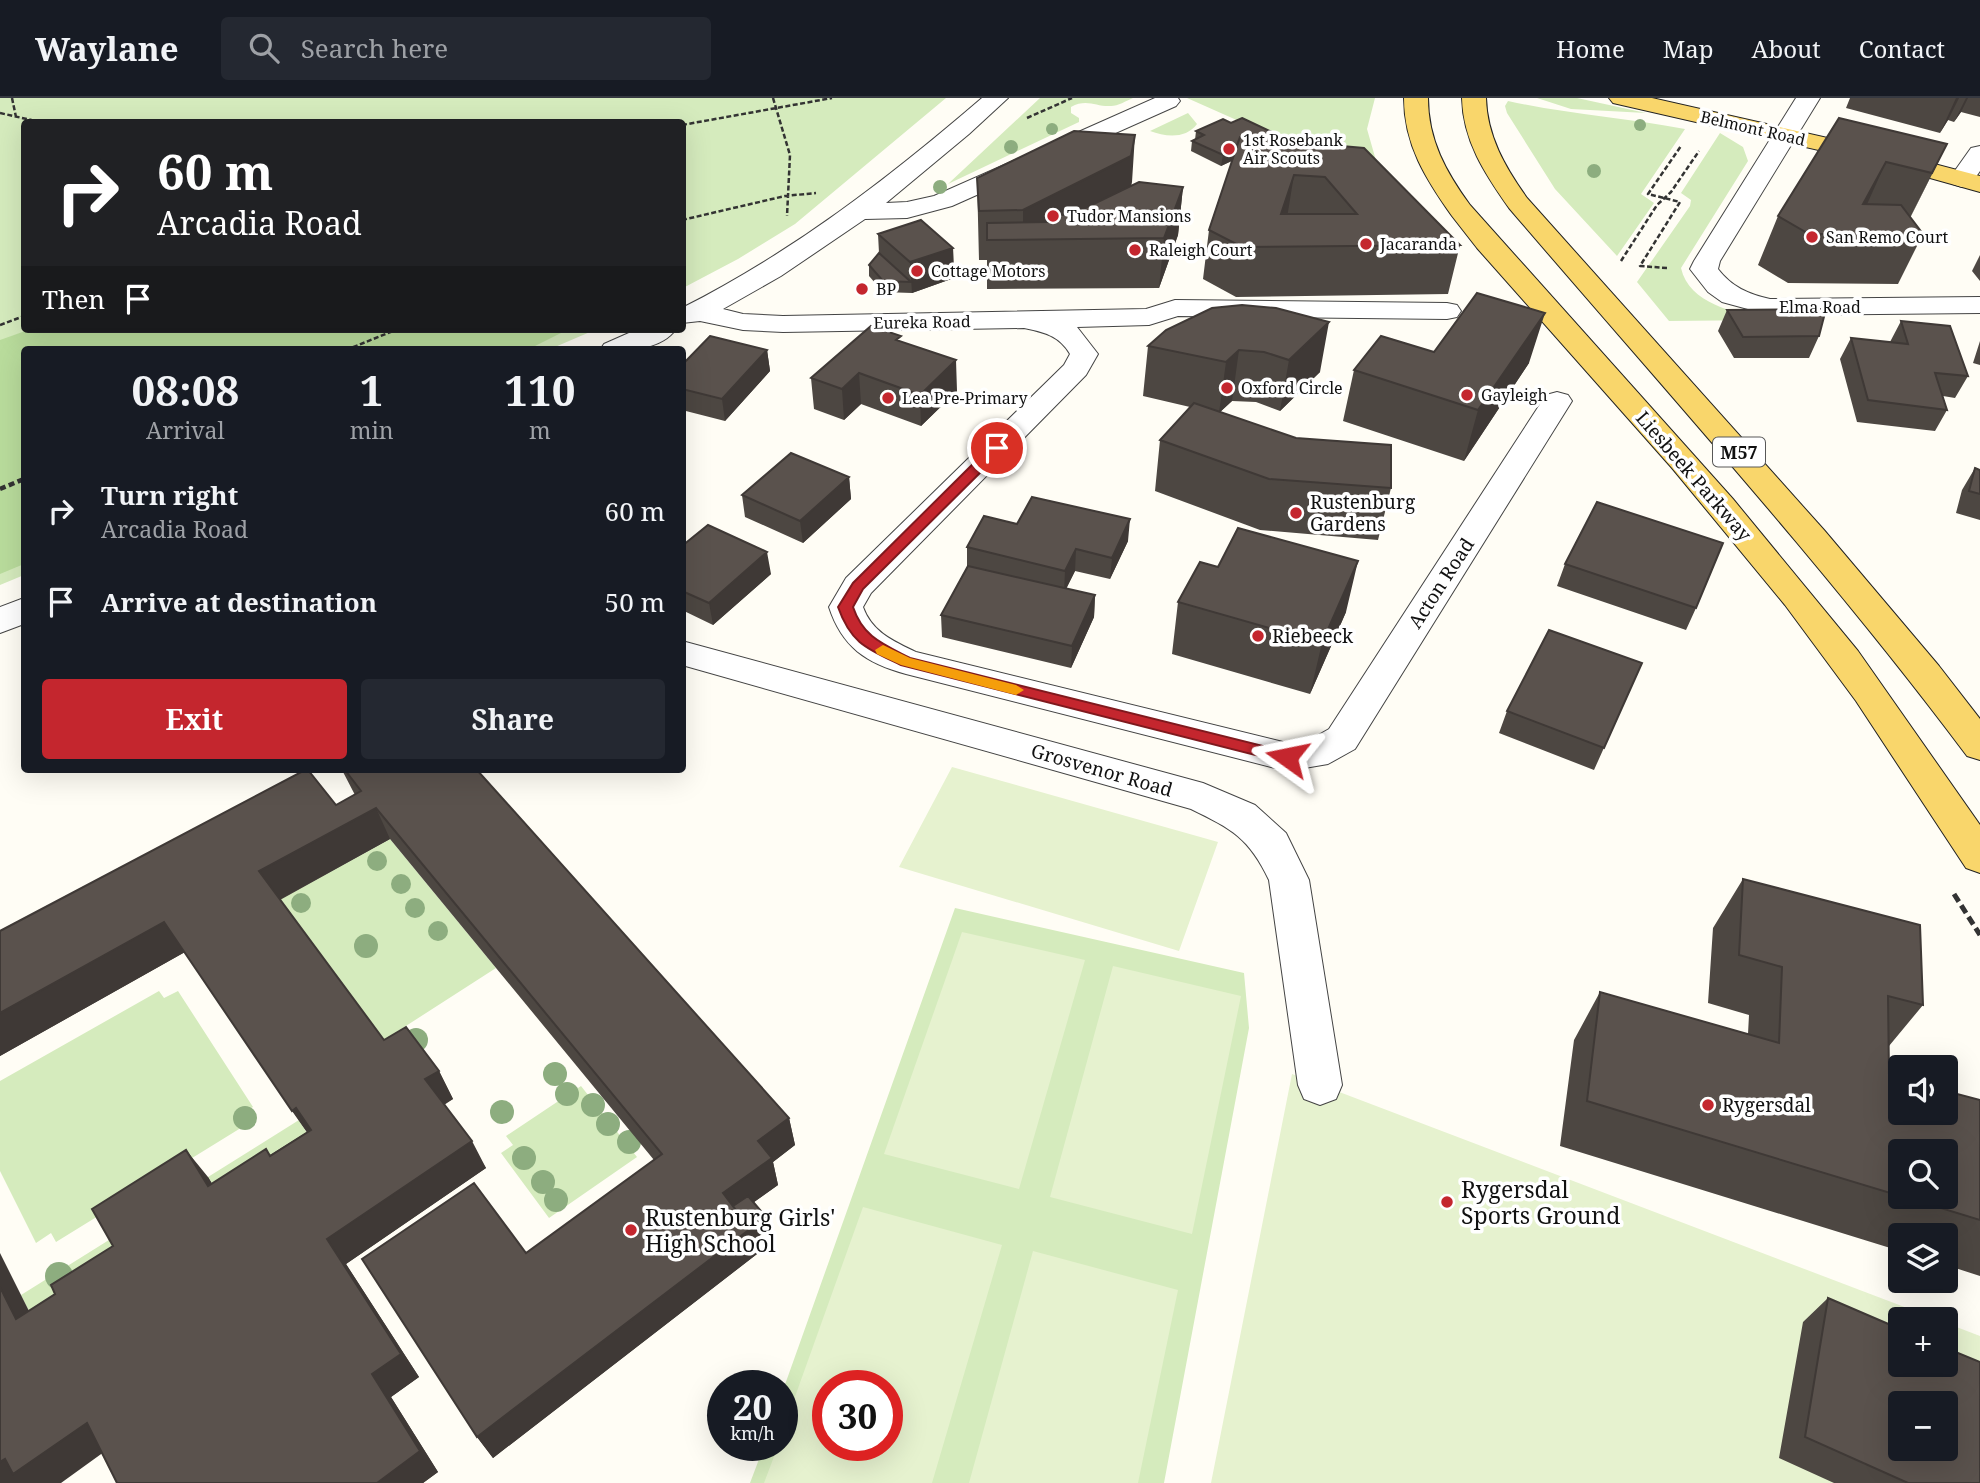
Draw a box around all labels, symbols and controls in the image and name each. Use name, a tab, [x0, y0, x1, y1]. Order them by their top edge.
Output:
search box	[221, 17, 711, 80]
text: Waylane	[35, 26, 179, 71]
icon: search	[245, 29, 283, 67]
text: Search here	[301, 30, 448, 66]
text: Home	[1556, 32, 1625, 65]
text: Map	[1663, 32, 1714, 65]
text: About	[1752, 32, 1821, 65]
text: Contact	[1859, 32, 1945, 65]
street label: Belmont Road	[1698, 105, 1808, 151]
place label: 1st Rosebank Air Scouts	[1243, 129, 1344, 169]
text: 60 m	[157, 138, 273, 204]
marker: 1st Rosebank Air Scouts	[1221, 141, 1237, 157]
icon: right	[42, 147, 133, 238]
text: Arcadia Road	[157, 201, 362, 244]
place label: Tudor Mansions	[1067, 205, 1191, 227]
marker: Tudor Mansions	[1045, 208, 1061, 224]
place label: San Remo Court	[1826, 226, 1949, 248]
marker: San Remo Court	[1804, 229, 1820, 245]
place label: Jacaranda	[1379, 233, 1457, 255]
marker: Jacaranda	[1358, 236, 1374, 252]
place label: Raleigh Court	[1149, 239, 1253, 261]
marker: Raleigh Court	[1127, 242, 1143, 258]
place label: Cottage Motors	[931, 260, 1046, 282]
marker: Cottage Motors	[909, 263, 925, 279]
place label: BP	[876, 278, 896, 300]
icon: arrive	[119, 280, 157, 318]
text: Then	[42, 281, 105, 317]
marker: BP	[854, 281, 870, 297]
street label: Elma Road	[1779, 296, 1861, 318]
street label: Eureka Road	[873, 310, 971, 334]
text: 08:08	[132, 361, 239, 418]
text: 1	[360, 361, 384, 418]
text: 110	[504, 361, 575, 418]
place label: Oxford Circle	[1241, 377, 1343, 399]
marker: Oxford Circle	[1219, 380, 1235, 396]
place label: Gayleigh	[1481, 384, 1548, 406]
place label: Lea Pre-Primary	[902, 387, 1028, 409]
marker: Gayleigh	[1459, 387, 1475, 403]
marker: Lea Pre-Primary	[880, 390, 896, 406]
street label: Liesbeek Parkway	[1630, 405, 1758, 547]
text: Arrival	[146, 414, 225, 446]
text: min	[350, 414, 394, 446]
text: m	[529, 414, 551, 446]
pin	[967, 418, 1027, 478]
icon: arrive	[978, 429, 1016, 467]
road number: M57	[1713, 438, 1765, 466]
text: Turn right	[101, 477, 238, 513]
place label: Rustenburg Gardens	[1310, 489, 1415, 537]
icon: right	[42, 492, 80, 530]
text: 60 m	[605, 493, 665, 529]
marker: Rustenburg Gardens	[1288, 505, 1304, 521]
text: Arcadia Road	[101, 513, 248, 545]
street label: Acton Road	[1402, 532, 1480, 633]
icon: arrive	[42, 583, 80, 621]
text: Arrive at destination	[101, 584, 377, 620]
text: 50 m	[605, 584, 665, 620]
place label: Riebeeck	[1272, 623, 1354, 649]
marker: Riebeeck	[1250, 628, 1266, 644]
button: Exit	[42, 679, 347, 759]
button: Share	[361, 679, 665, 759]
position arrow	[1250, 720, 1324, 794]
street label: Grosvenor Road	[1028, 737, 1176, 803]
map controls	[1888, 1055, 1958, 1461]
button: sound	[1888, 1055, 1958, 1125]
place label: Rygersdal	[1722, 1092, 1811, 1118]
marker: Rygersdal	[1700, 1097, 1716, 1113]
button: search	[1888, 1139, 1958, 1209]
place label: Rygersdal Sports Ground	[1461, 1173, 1620, 1231]
marker: Rygersdal Sports Ground	[1439, 1194, 1455, 1210]
place label: Rustenburg Girls' High School	[645, 1201, 835, 1259]
marker: Rustenburg Girls' High School	[623, 1222, 639, 1238]
button: layers	[1888, 1223, 1958, 1293]
button: +	[1888, 1307, 1958, 1377]
speed limit sign: 30	[812, 1370, 903, 1461]
text: 20	[733, 1383, 772, 1430]
button: −	[1888, 1391, 1958, 1461]
text: km/h	[730, 1421, 775, 1445]

